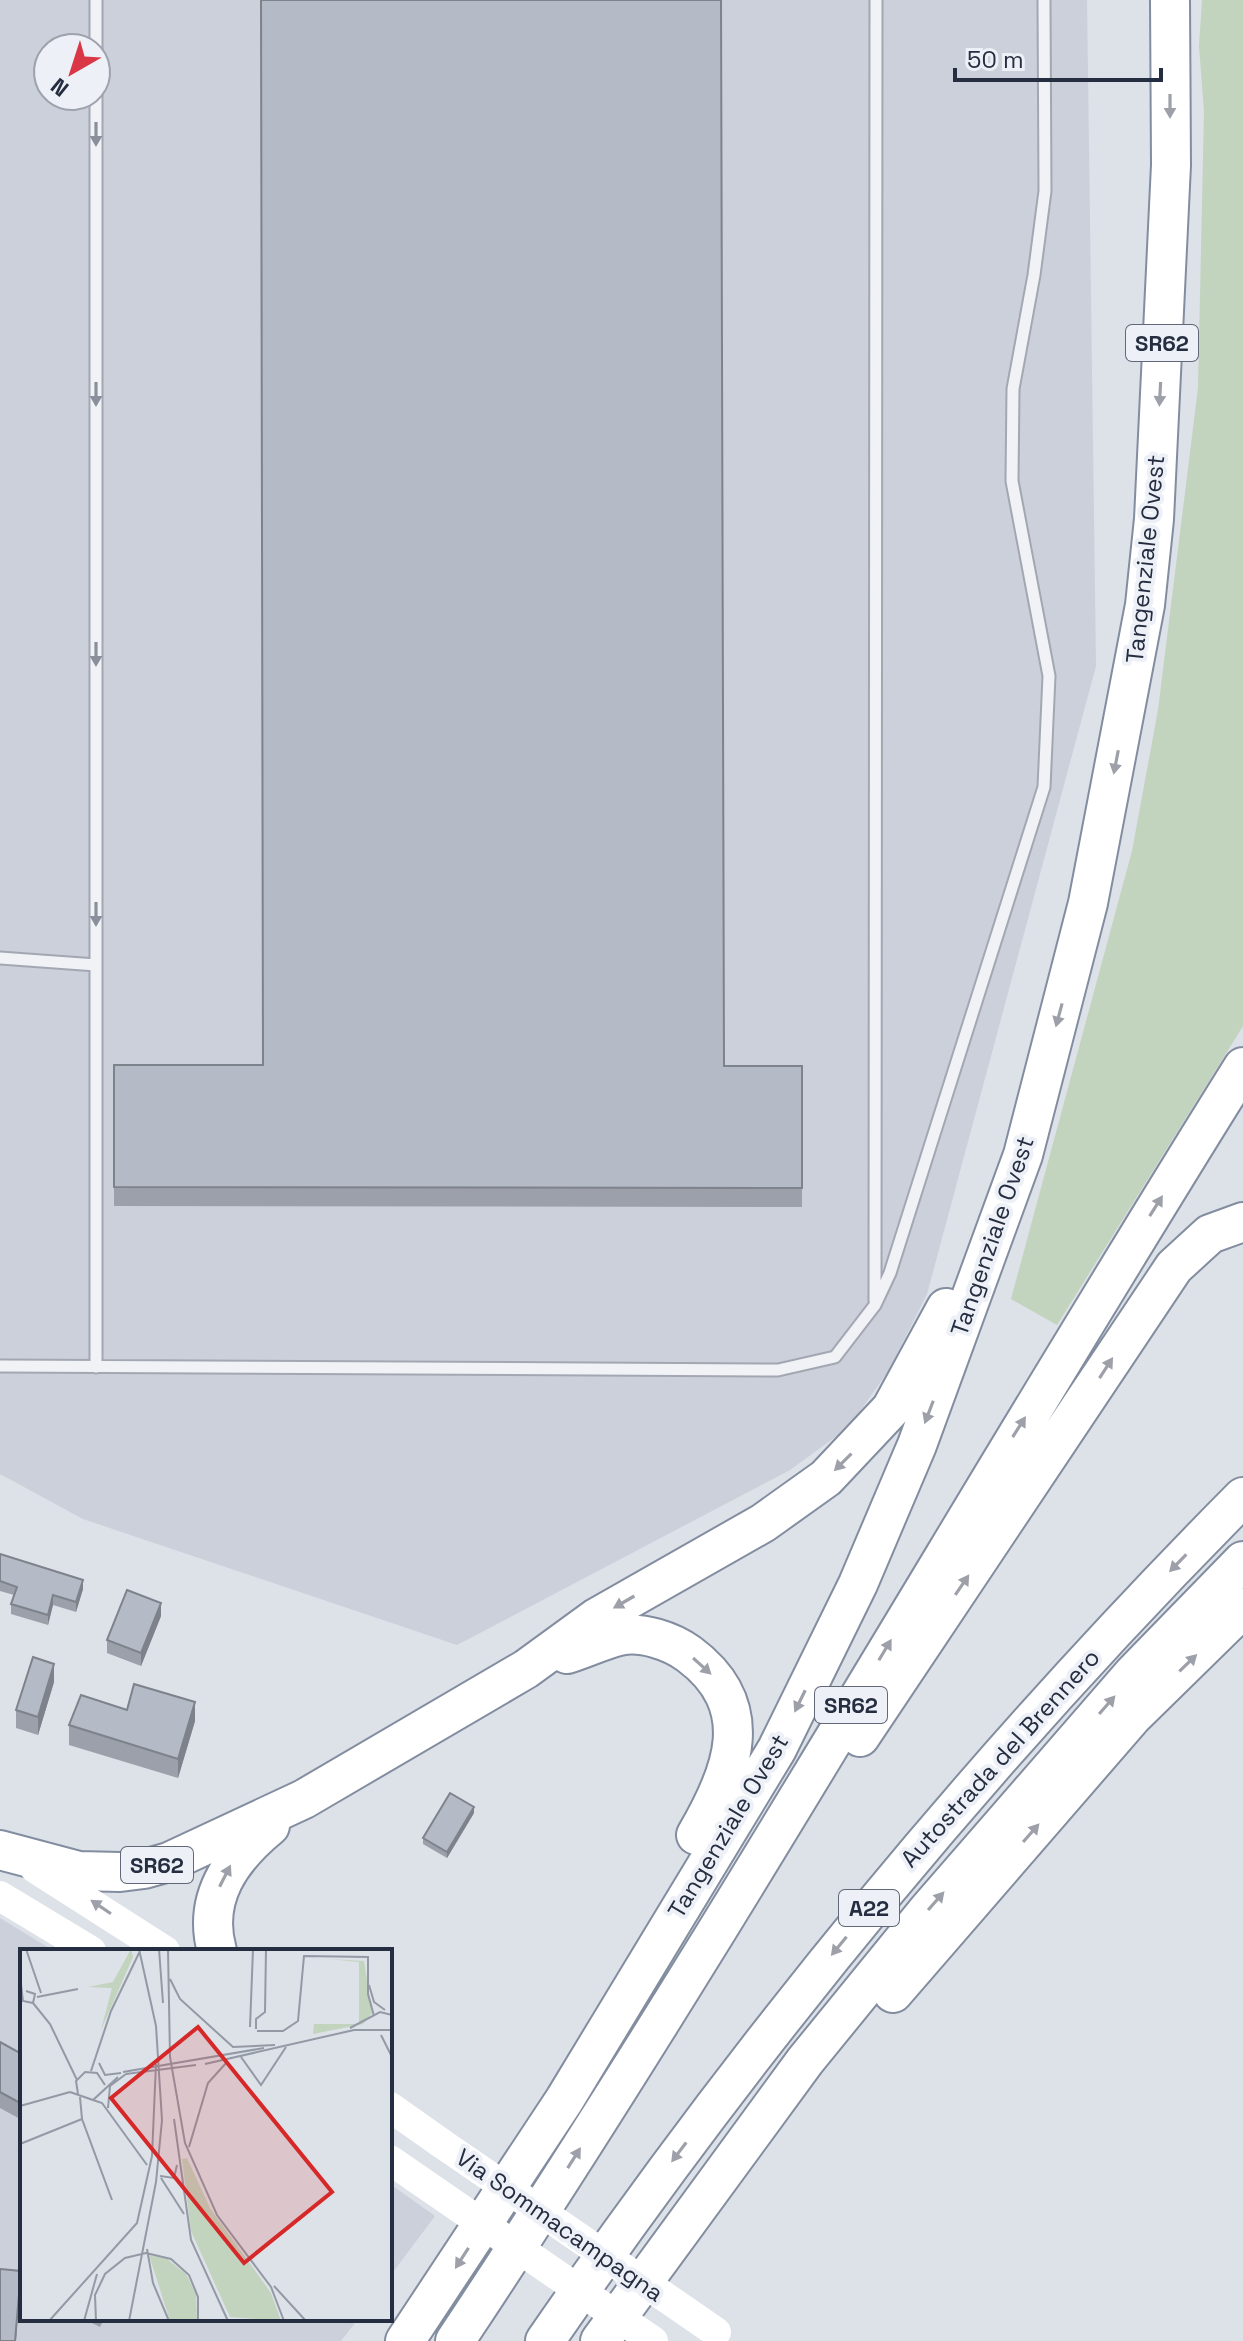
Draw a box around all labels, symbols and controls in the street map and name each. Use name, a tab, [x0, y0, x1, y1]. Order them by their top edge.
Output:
north arrow	[32, 32, 112, 112]
scale bar	[955, 32, 1161, 82]
text: 50 m	[967, 44, 1024, 75]
text: N	[45, 72, 74, 103]
one-way arrow	[1164, 94, 1176, 119]
one-way arrow	[90, 122, 102, 147]
road number: SR62	[1126, 325, 1198, 361]
one-way arrow	[90, 382, 102, 407]
one-way arrow	[1153, 382, 1166, 407]
street label: Tangenziale Ovest	[1119, 453, 1171, 665]
one-way arrow	[90, 642, 102, 667]
one-way arrow	[1109, 749, 1121, 774]
one-way arrow	[90, 902, 102, 927]
one-way arrow	[1052, 1003, 1064, 1028]
street label: Tangenziale Ovest	[943, 1132, 1041, 1340]
one-way arrow	[1149, 1195, 1163, 1217]
one-way arrow	[1099, 1357, 1113, 1379]
one-way arrow	[922, 1401, 935, 1425]
one-way arrow	[1012, 1416, 1026, 1438]
one-way arrow	[834, 1452, 853, 1471]
one-way arrow	[1169, 1553, 1188, 1572]
one-way arrow	[955, 1574, 970, 1595]
one-way arrow	[613, 1595, 636, 1609]
one-way arrow	[878, 1639, 892, 1661]
street label: Autostrada del Brennero	[894, 1642, 1106, 1874]
one-way arrow	[1178, 1654, 1197, 1673]
one-way arrow	[693, 1656, 712, 1674]
road number: SR62	[815, 1687, 887, 1723]
one-way arrow	[793, 1689, 807, 1712]
one-way arrow	[1098, 1695, 1115, 1715]
street label: Tangenziale Ovest	[661, 1728, 795, 1924]
one-way arrow	[1022, 1824, 1039, 1844]
road number: SR62	[121, 1847, 193, 1883]
one-way arrow	[218, 1864, 232, 1887]
road number: A22	[839, 1890, 899, 1926]
one-way arrow	[927, 1891, 944, 1911]
one-way arrow	[90, 1900, 111, 1915]
one-way arrow	[831, 1936, 847, 1956]
inset map	[20, 1949, 392, 2321]
street label: Via Sommacampagna	[450, 2142, 670, 2309]
one-way arrow	[672, 2142, 688, 2162]
one-way arrow	[566, 2147, 580, 2169]
one-way arrow	[454, 2247, 469, 2268]

